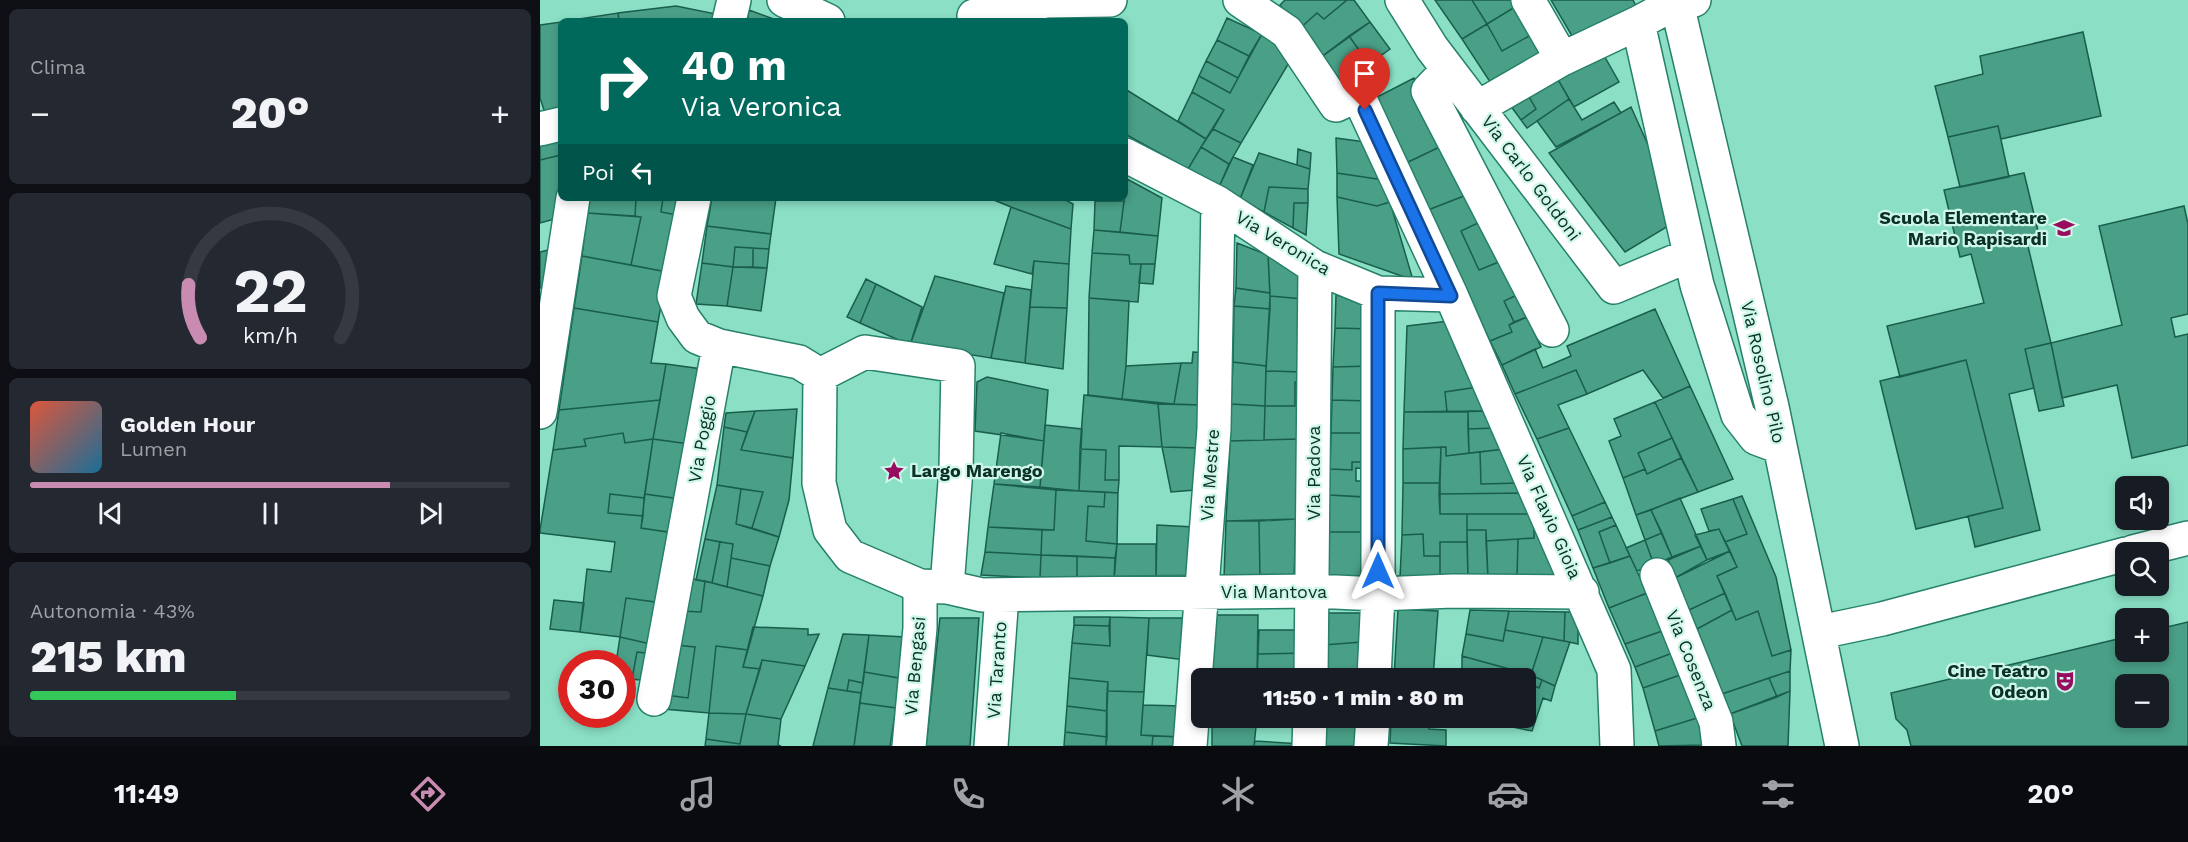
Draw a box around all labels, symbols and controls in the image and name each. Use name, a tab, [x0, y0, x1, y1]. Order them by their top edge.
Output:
text: 40 m	[681, 41, 787, 90]
icon: right	[582, 42, 660, 120]
pin	[1339, 48, 1390, 110]
text: Clima	[30, 55, 86, 79]
icon: arrive	[1348, 57, 1381, 90]
text: 20°	[230, 86, 310, 139]
text: Via Veronica	[681, 91, 842, 123]
text: −	[30, 94, 50, 133]
text: +	[490, 94, 510, 133]
street label: Via Carlo Goldoni	[1477, 111, 1586, 245]
icon: left	[626, 156, 659, 189]
text: Poi	[582, 160, 614, 185]
street label: Via Veronica	[1232, 206, 1335, 279]
place label: Scuola Elementare Mario Rapisardi	[1879, 207, 2047, 249]
school or university icon: Scuola Elementare Mario Rapisardi	[2052, 216, 2076, 240]
text: 22	[233, 254, 307, 327]
street label: Via Rosolino Pilo	[1737, 299, 1790, 445]
text: km/h	[242, 323, 298, 348]
street label: Via Poggio	[683, 393, 720, 484]
text: Golden Hour	[120, 412, 255, 437]
street label: Via Padova	[1303, 426, 1324, 520]
street label: Via Mestre	[1196, 428, 1223, 522]
text: Lumen	[120, 437, 187, 461]
street label: Via Flavio Gioia	[1513, 452, 1586, 582]
place icon: Largo Marengo	[882, 459, 906, 483]
place label: Largo Marengo	[911, 460, 1043, 481]
map controls	[2115, 476, 2169, 728]
button: sound	[2115, 476, 2169, 530]
icon: previous	[94, 497, 127, 530]
icon: pause	[254, 497, 287, 530]
icon: next	[414, 497, 447, 530]
position arrow	[1346, 539, 1410, 603]
button: search	[2115, 542, 2169, 596]
street label: Via Mantova	[1221, 581, 1327, 602]
text: Autonomia · 43%	[30, 599, 195, 623]
street label: Via Cosenza	[1662, 607, 1721, 713]
button: +	[2115, 608, 2169, 662]
street label: Via Bengasi	[900, 615, 929, 717]
street label: Via Taranto	[983, 620, 1010, 719]
text: 215 km	[30, 630, 186, 683]
speed limit sign: 30	[558, 650, 636, 728]
place label: Cine Teatro Odeon	[1947, 660, 2048, 702]
theatre icon: Cine Teatro Odeon	[2053, 669, 2077, 693]
button: −	[2115, 674, 2169, 728]
text: 11:50 · 1 min · 80 m	[1263, 685, 1464, 710]
icon: directions	[407, 773, 449, 815]
icon: music	[677, 773, 719, 815]
icon: phone	[947, 773, 989, 815]
icon: climate	[1217, 773, 1259, 815]
icon: car	[1487, 773, 1529, 815]
icon: filters	[1757, 773, 1799, 815]
text: 11:49	[114, 778, 179, 810]
text: 20°	[2027, 778, 2074, 810]

